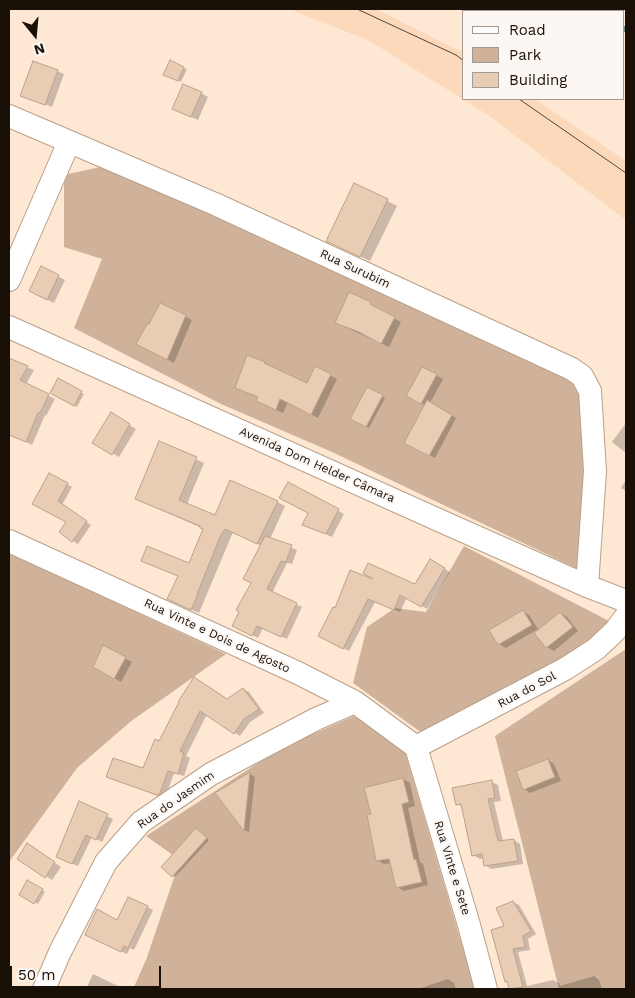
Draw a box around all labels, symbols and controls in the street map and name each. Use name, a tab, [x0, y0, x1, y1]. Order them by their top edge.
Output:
north arrow	[10, 10, 60, 60]
legend	[462, 10, 625, 100]
text: Road	[509, 21, 546, 39]
text: N	[32, 40, 47, 59]
text: Park	[509, 46, 541, 64]
text: Building	[509, 71, 567, 89]
street label: Rua Surubim	[318, 246, 392, 292]
street label: Avenida Dom Helder Câmara	[237, 424, 397, 506]
street label: Rua Vinte e Dois de Agosto	[142, 596, 292, 676]
street label: Rua do Sol	[496, 669, 558, 711]
street label: Rua do Jasmim	[135, 768, 217, 832]
street label: Rua Vinte e Sete	[431, 819, 473, 917]
scale bar	[12, 956, 164, 988]
text: 50 m	[18, 966, 55, 984]

